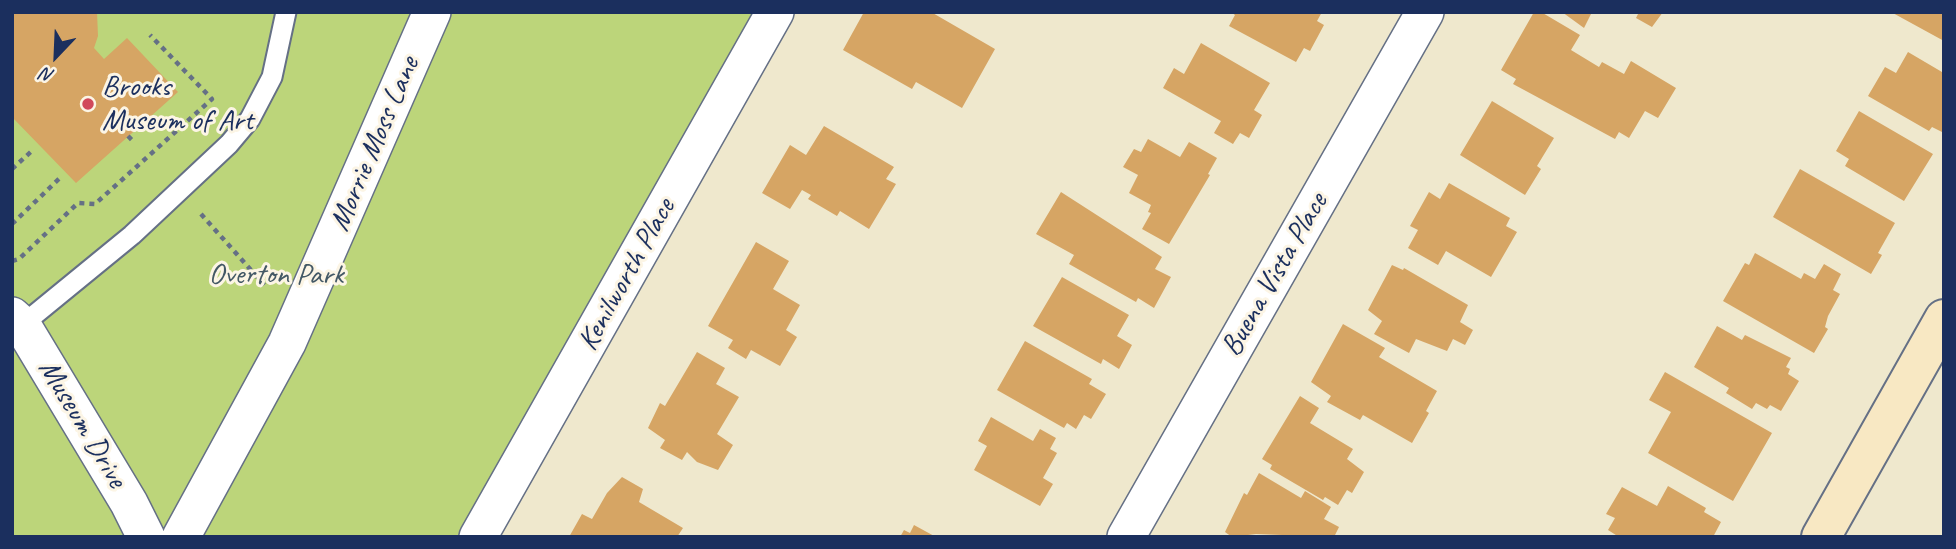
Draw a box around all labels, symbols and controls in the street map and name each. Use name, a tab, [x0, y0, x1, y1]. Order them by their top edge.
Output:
north arrow	[21, 21, 91, 91]
street label: Morrie Moss Lane	[322, 52, 428, 236]
text: N	[38, 62, 58, 89]
place label: Brooks Museum of Art	[102, 69, 253, 140]
marker: Brooks Museum of Art	[80, 96, 96, 112]
street label: Buena Vista Place	[1214, 187, 1336, 363]
street label: Kenilworth Place	[571, 193, 683, 357]
park label: Overton Park	[208, 257, 344, 293]
street label: Museum Drive	[30, 353, 134, 495]

